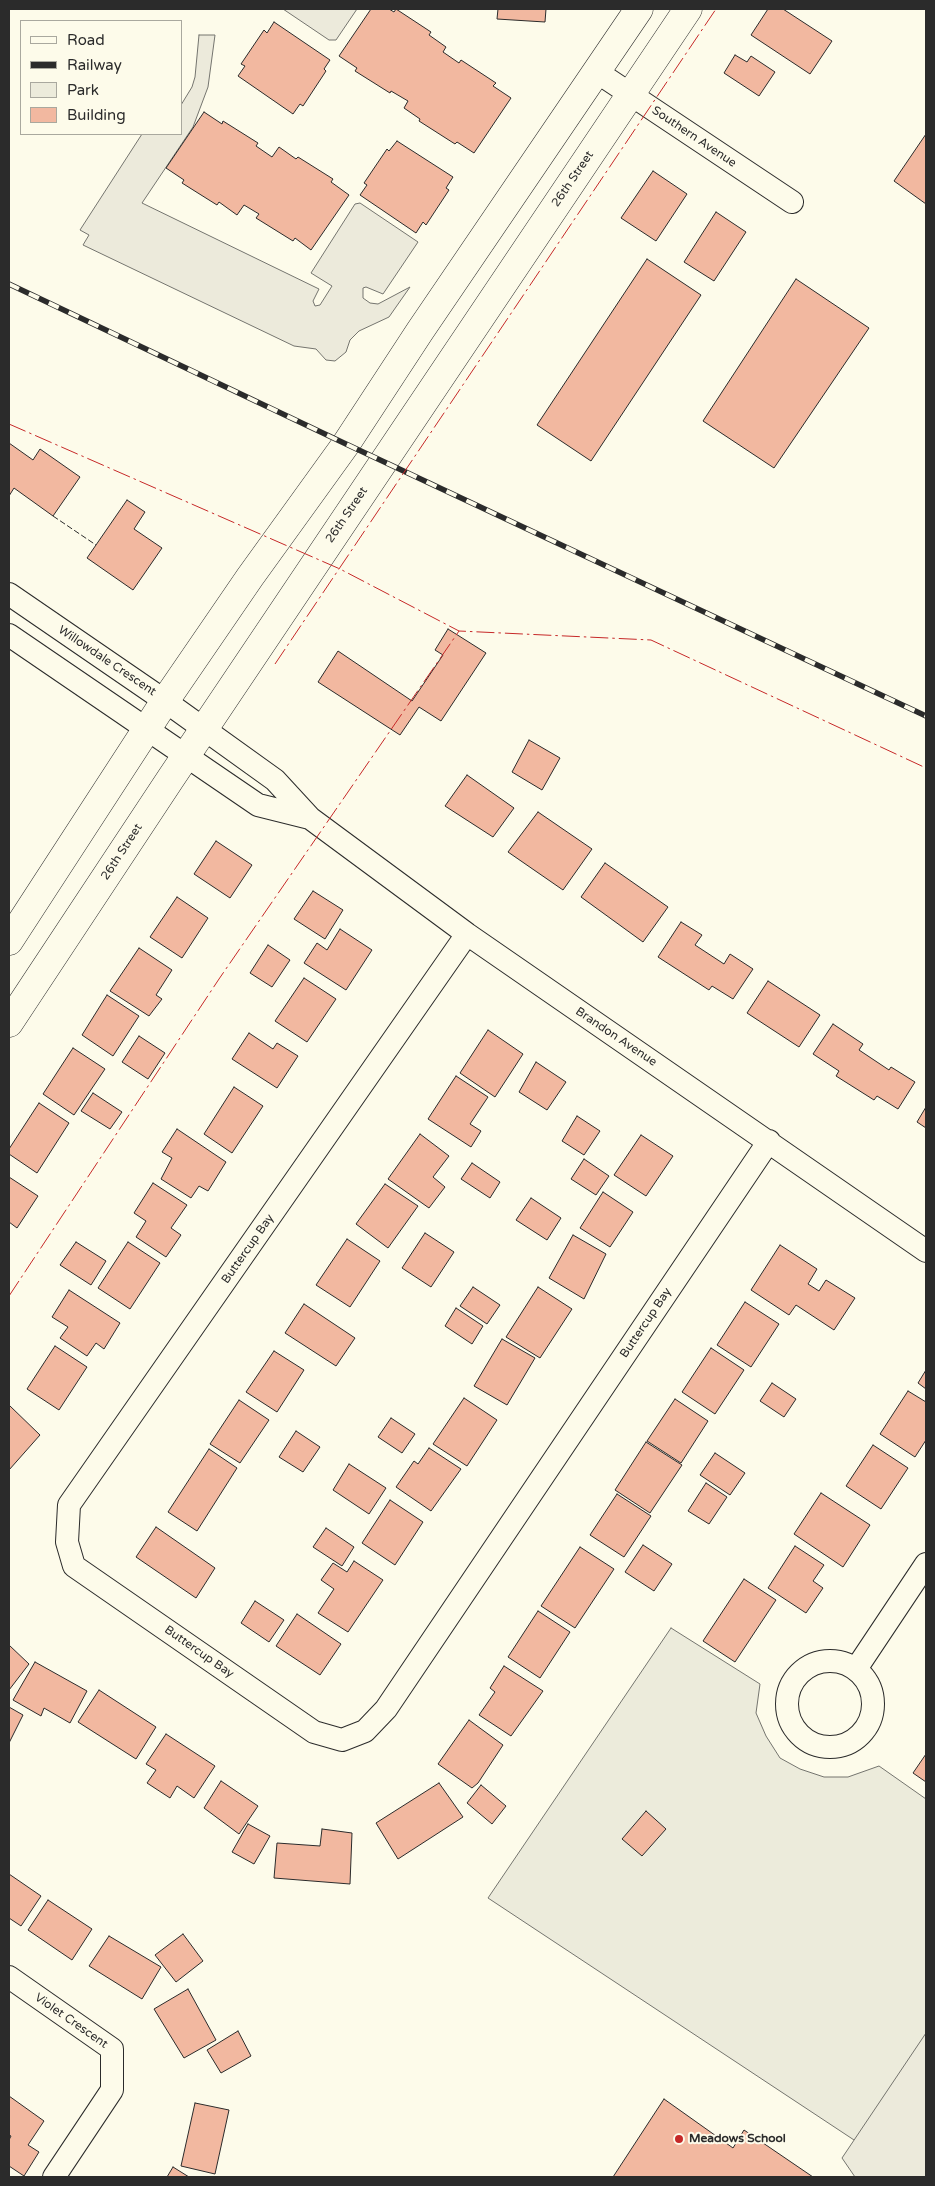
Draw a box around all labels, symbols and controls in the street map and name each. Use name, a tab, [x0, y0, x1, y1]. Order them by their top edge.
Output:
legend	[20, 20, 182, 135]
text: Road	[67, 31, 105, 49]
text: Railway	[67, 56, 122, 74]
text: Park	[67, 81, 99, 99]
street label: Southern Avenue	[649, 103, 739, 171]
text: Building	[67, 106, 126, 124]
street label: 26th Street	[549, 148, 597, 210]
street label: 26th Street	[323, 484, 371, 546]
street label: Willowdale Crescent	[55, 623, 159, 699]
street label: 26th Street	[98, 821, 146, 883]
street label: Brandon Avenue	[573, 1004, 659, 1070]
street label: Buttercup Bay	[219, 1211, 277, 1287]
street label: Buttercup Bay	[617, 1285, 675, 1361]
street label: Buttercup Bay	[161, 1623, 237, 1681]
street label: Violet Crescent	[32, 1990, 110, 2052]
place label: Meadows School	[689, 2132, 786, 2146]
marker: Meadows School	[673, 2133, 685, 2145]

